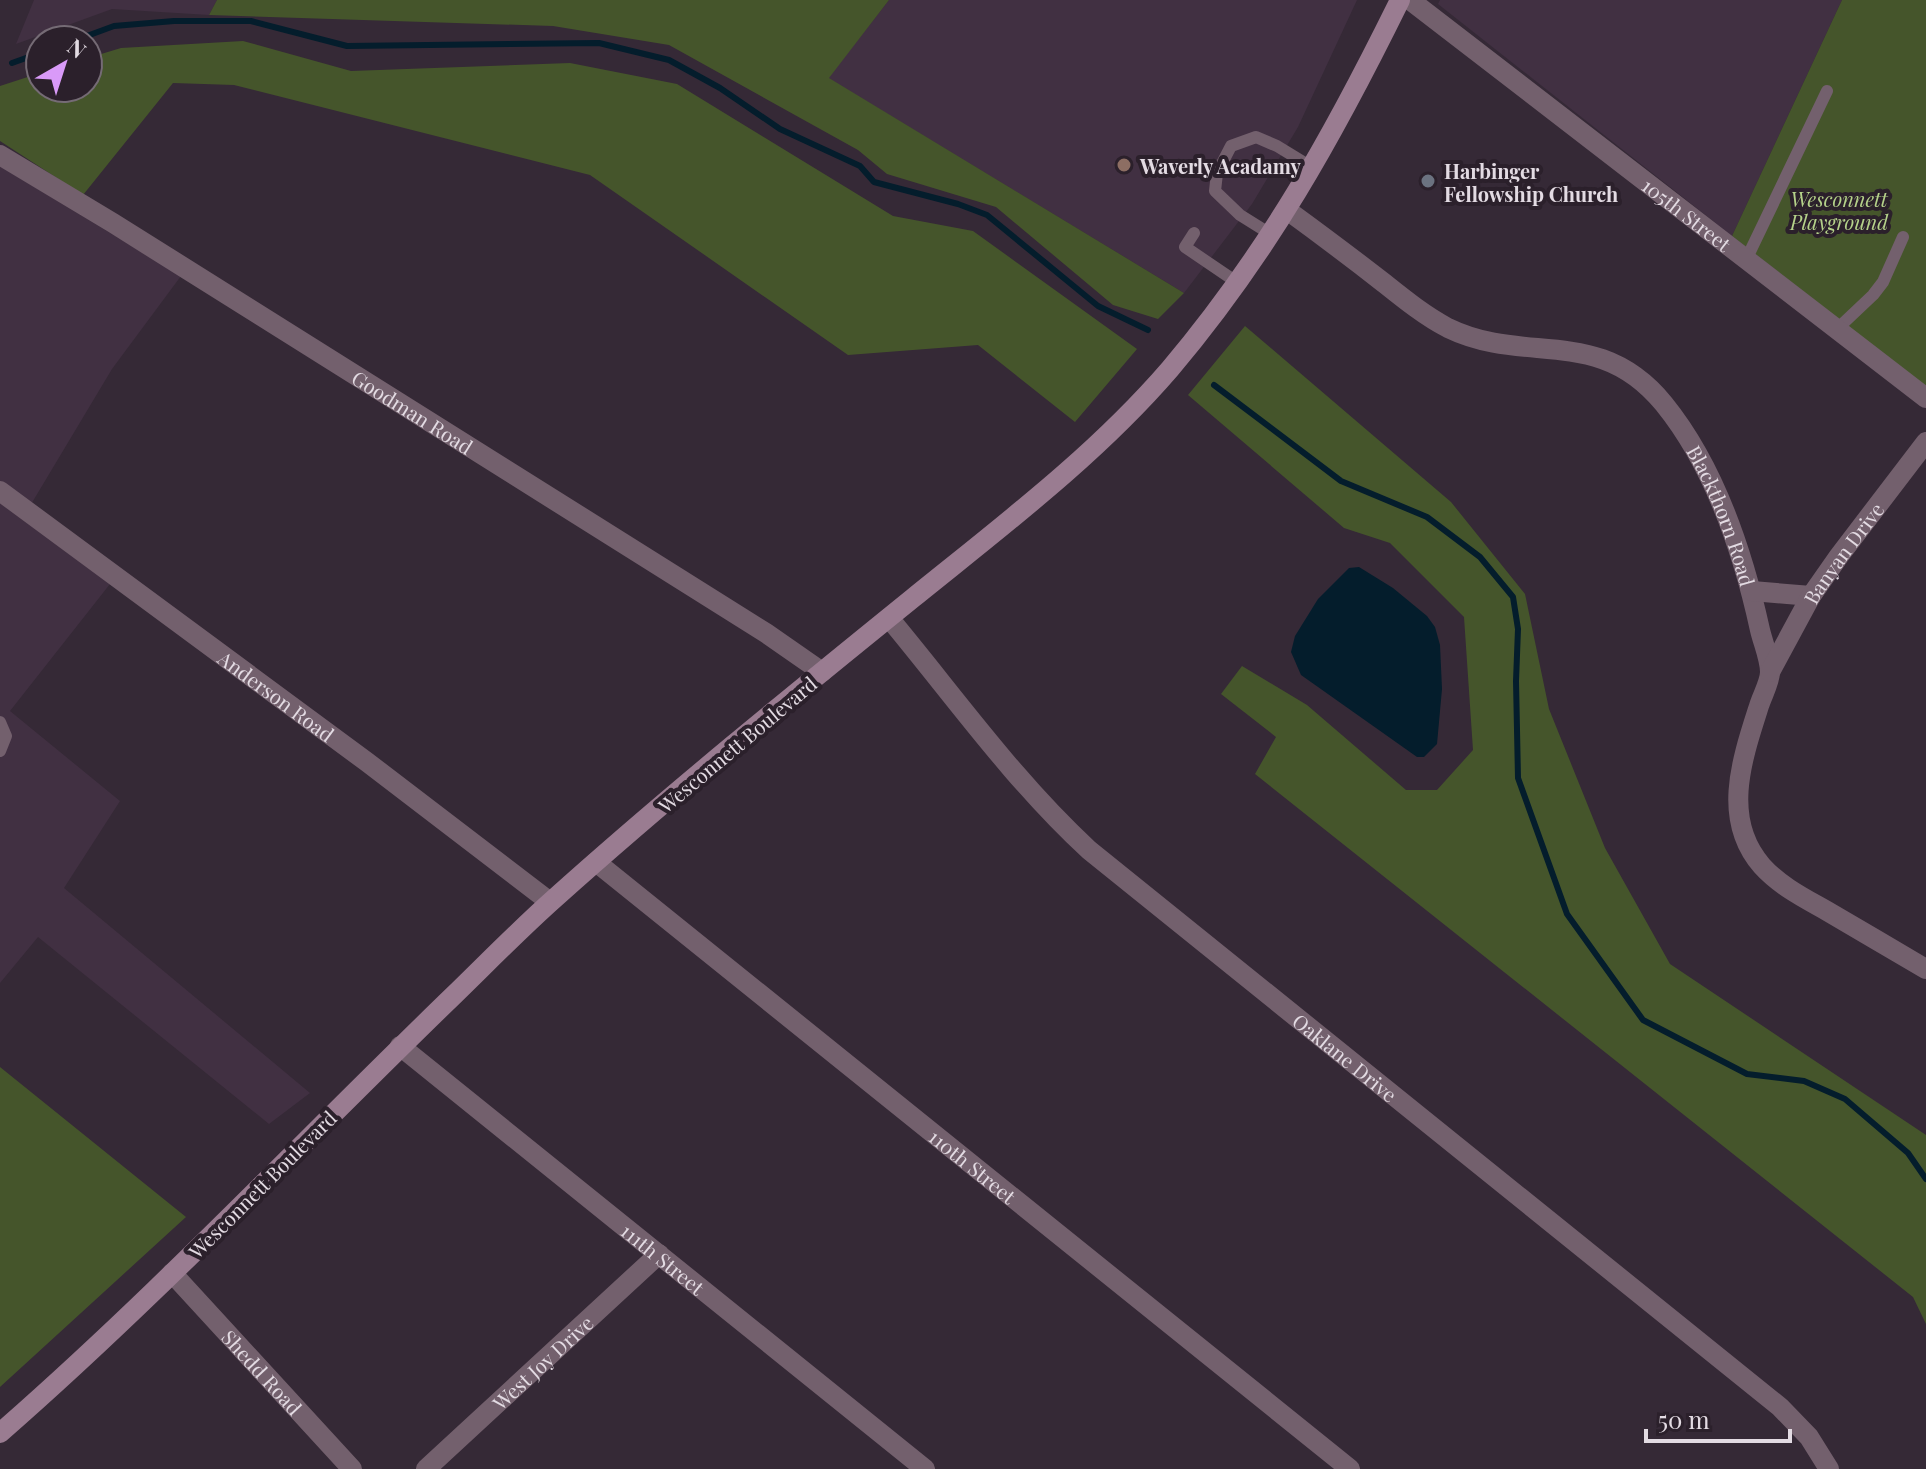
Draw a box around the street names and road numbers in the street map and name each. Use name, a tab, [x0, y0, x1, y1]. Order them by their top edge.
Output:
street label: 105th Street	[1637, 171, 1738, 257]
street label: Goodman Road	[347, 363, 479, 460]
street label: Blackthorn Road	[1682, 440, 1762, 589]
street label: Banyan Drive	[1796, 496, 1889, 608]
street label: Anderson Road	[213, 643, 340, 747]
street label: Wesconnett Boulevard	[651, 670, 822, 819]
street label: Oaklane Drive	[1288, 1006, 1403, 1107]
street label: Wesconnett Boulevard	[181, 1104, 342, 1265]
street label: 110th Street	[924, 1122, 1023, 1209]
street label: 111th Street	[616, 1216, 711, 1300]
street label: West Joy Drive	[485, 1309, 598, 1416]
street label: Shedd Road	[217, 1323, 309, 1420]

